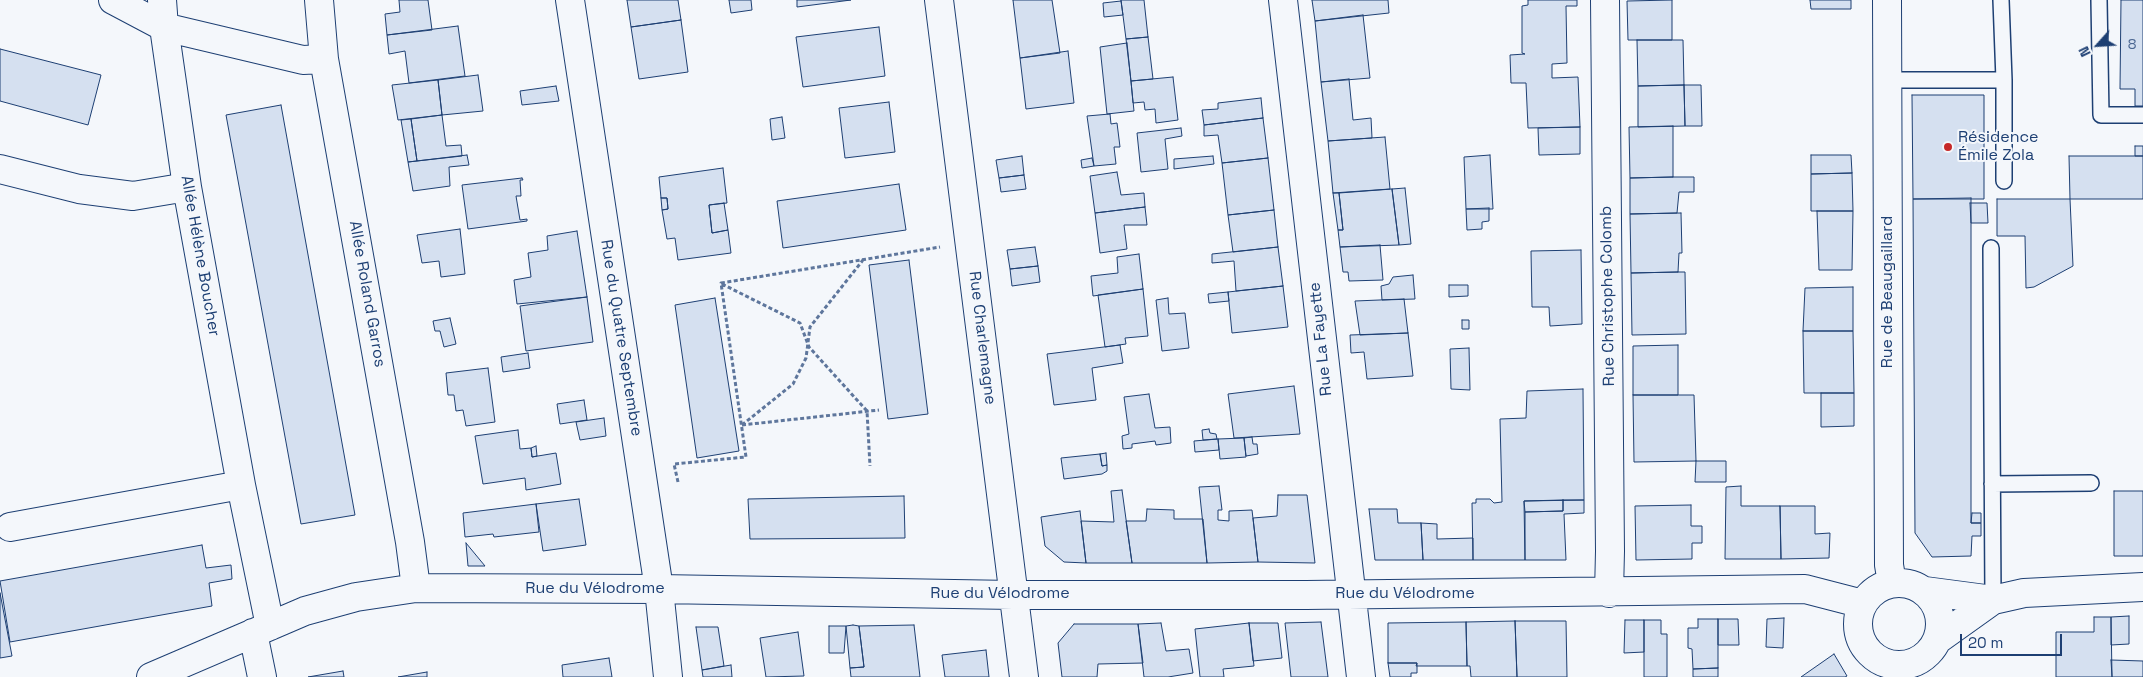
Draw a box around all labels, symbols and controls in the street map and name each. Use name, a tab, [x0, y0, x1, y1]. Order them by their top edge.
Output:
north arrow	[2073, 20, 2123, 70]
house number: 8	[2128, 37, 2136, 53]
text: N	[2074, 43, 2095, 60]
place label: Résidence Émile Zola	[1958, 128, 2039, 166]
marker: Résidence Émile Zola	[1942, 141, 1954, 153]
street label: Allée Hélène Boucher	[176, 174, 224, 338]
street label: Rue Christophe Colomb	[1597, 206, 1619, 386]
street label: Rue de Beaugaillard	[1878, 216, 1898, 368]
street label: Allée Roland Garros	[345, 219, 389, 369]
street label: Rue du Quatre Septembre	[596, 238, 646, 438]
street label: Rue Charlemagne	[964, 270, 1000, 406]
street label: Rue La Fayette	[1305, 281, 1337, 397]
street label: Rue du Vélodrome	[525, 579, 665, 599]
street label: Rue du Vélodrome	[930, 584, 1070, 604]
street label: Rue du Vélodrome	[1335, 584, 1475, 604]
scale bar	[1963, 624, 2066, 656]
text: 20 m	[1968, 633, 2003, 652]

